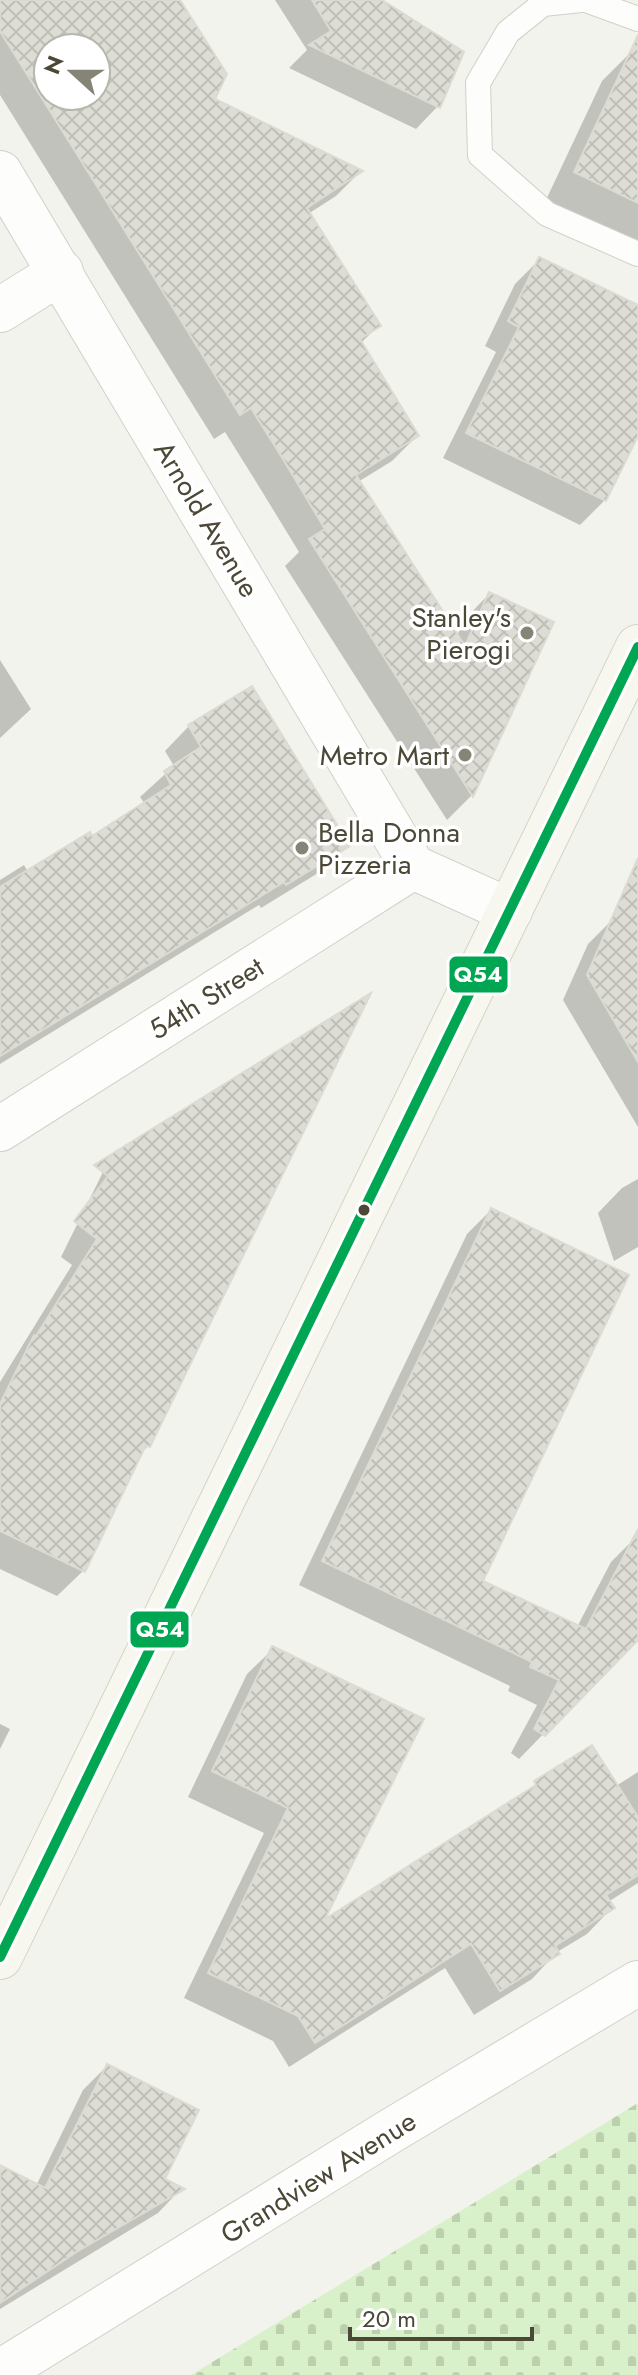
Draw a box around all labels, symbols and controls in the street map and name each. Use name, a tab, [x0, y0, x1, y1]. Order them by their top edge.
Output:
north arrow	[32, 32, 112, 112]
text: N	[35, 51, 71, 79]
street label: Arnold Avenue	[144, 433, 269, 605]
place label: Stanley's Pierogi	[412, 597, 511, 670]
marker: Stanley's Pierogi	[518, 624, 536, 642]
place label: Metro Mart	[320, 735, 449, 776]
marker: Metro Mart	[456, 746, 474, 764]
place label: Bella Donna Pizzeria	[318, 812, 460, 885]
marker: Bella Donna Pizzeria	[293, 839, 311, 857]
street label: 54th Street	[141, 947, 272, 1050]
line badge: Q54	[448, 955, 509, 994]
text: Q54	[454, 958, 502, 990]
unlabelled marker	[356, 1202, 372, 1218]
line badge: Q54	[129, 1610, 190, 1649]
text: Q54	[136, 1613, 184, 1645]
street label: Grandview Avenue	[213, 2101, 424, 2254]
scale bar	[350, 2291, 532, 2341]
text: 20 m	[362, 2301, 416, 2336]

